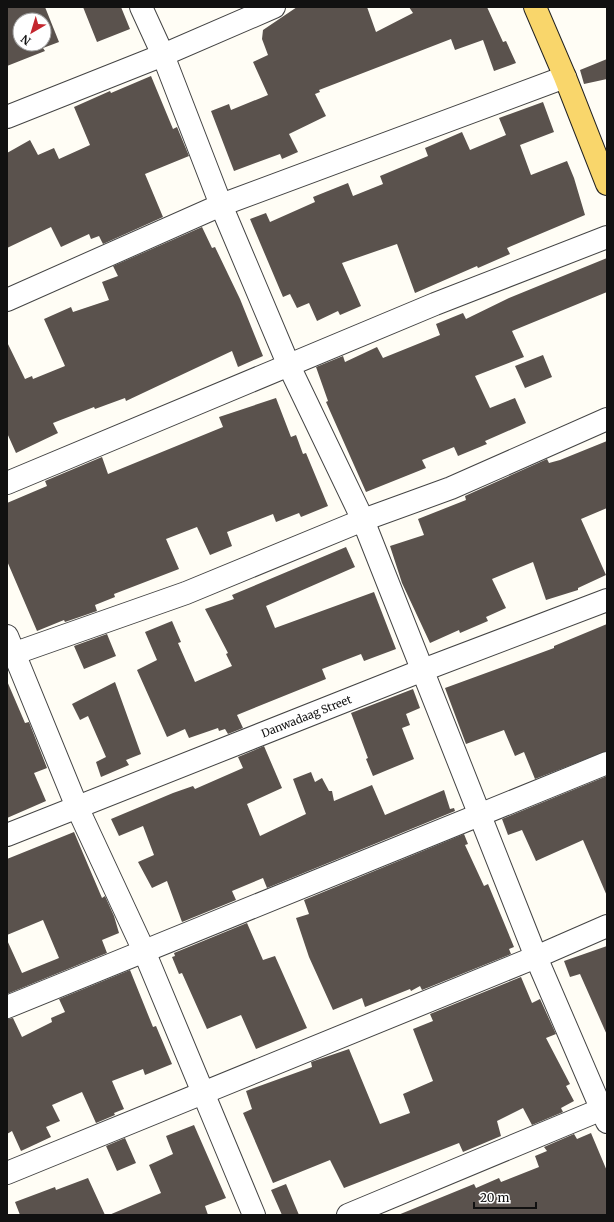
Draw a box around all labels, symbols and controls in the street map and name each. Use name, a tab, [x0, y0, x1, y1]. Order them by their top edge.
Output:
north arrow	[12, 12, 52, 52]
text: N	[18, 32, 34, 48]
street label: Danwadaag Street	[259, 692, 354, 740]
scale bar	[474, 1184, 536, 1210]
text: 20 m	[480, 1190, 509, 1205]

